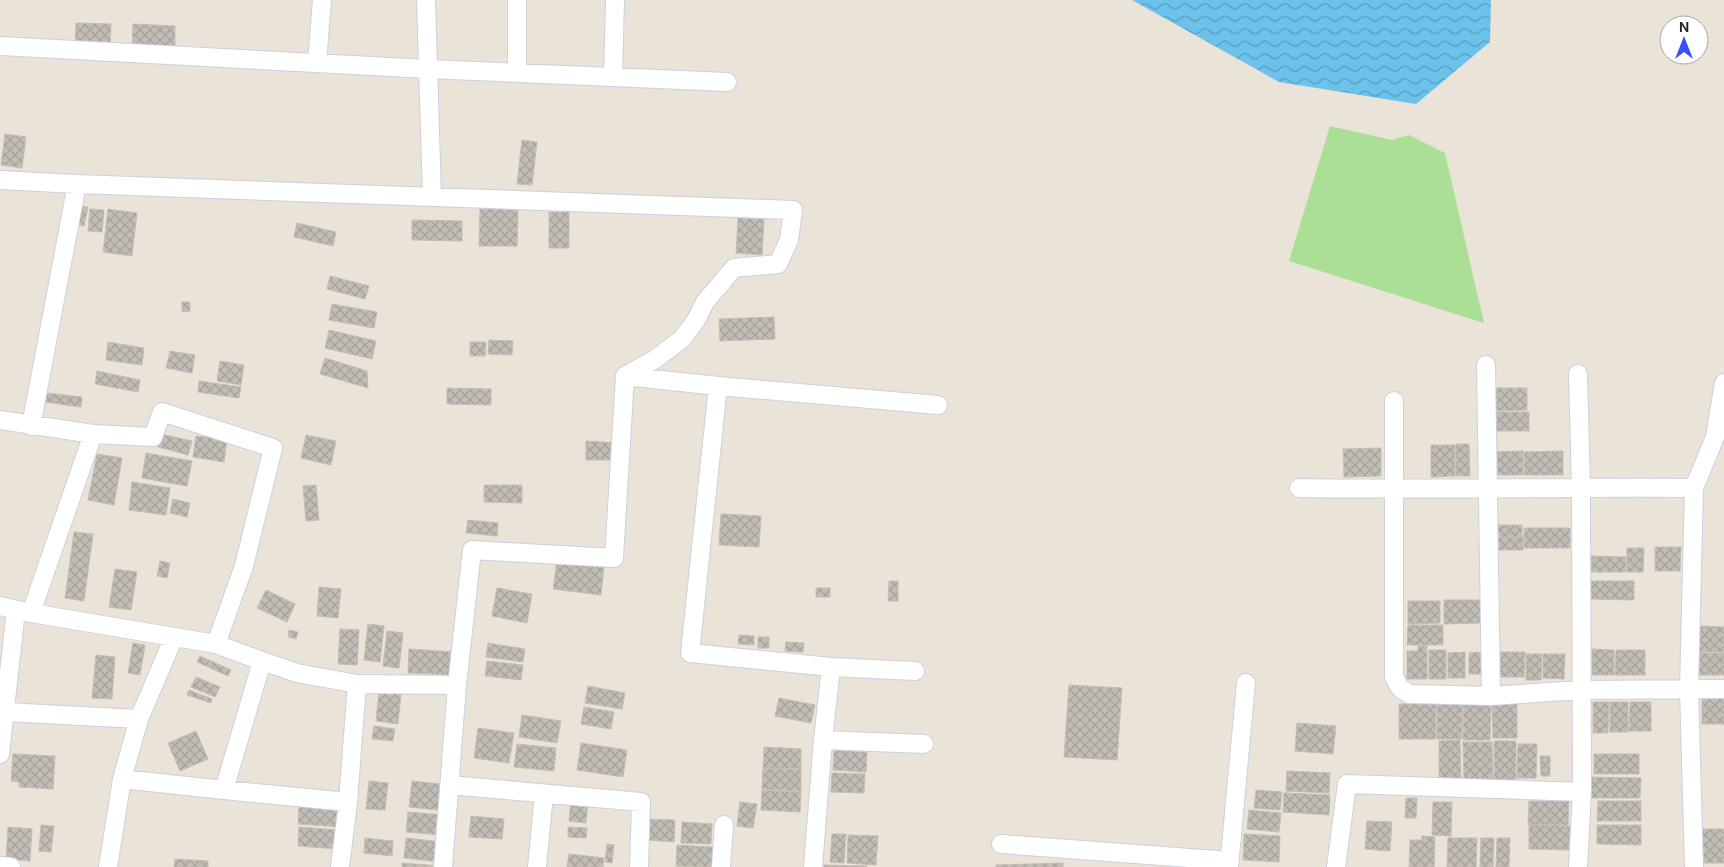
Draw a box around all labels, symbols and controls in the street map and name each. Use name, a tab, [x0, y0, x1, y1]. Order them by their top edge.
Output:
north arrow	[1659, 15, 1709, 65]
text: N	[1679, 18, 1689, 36]

